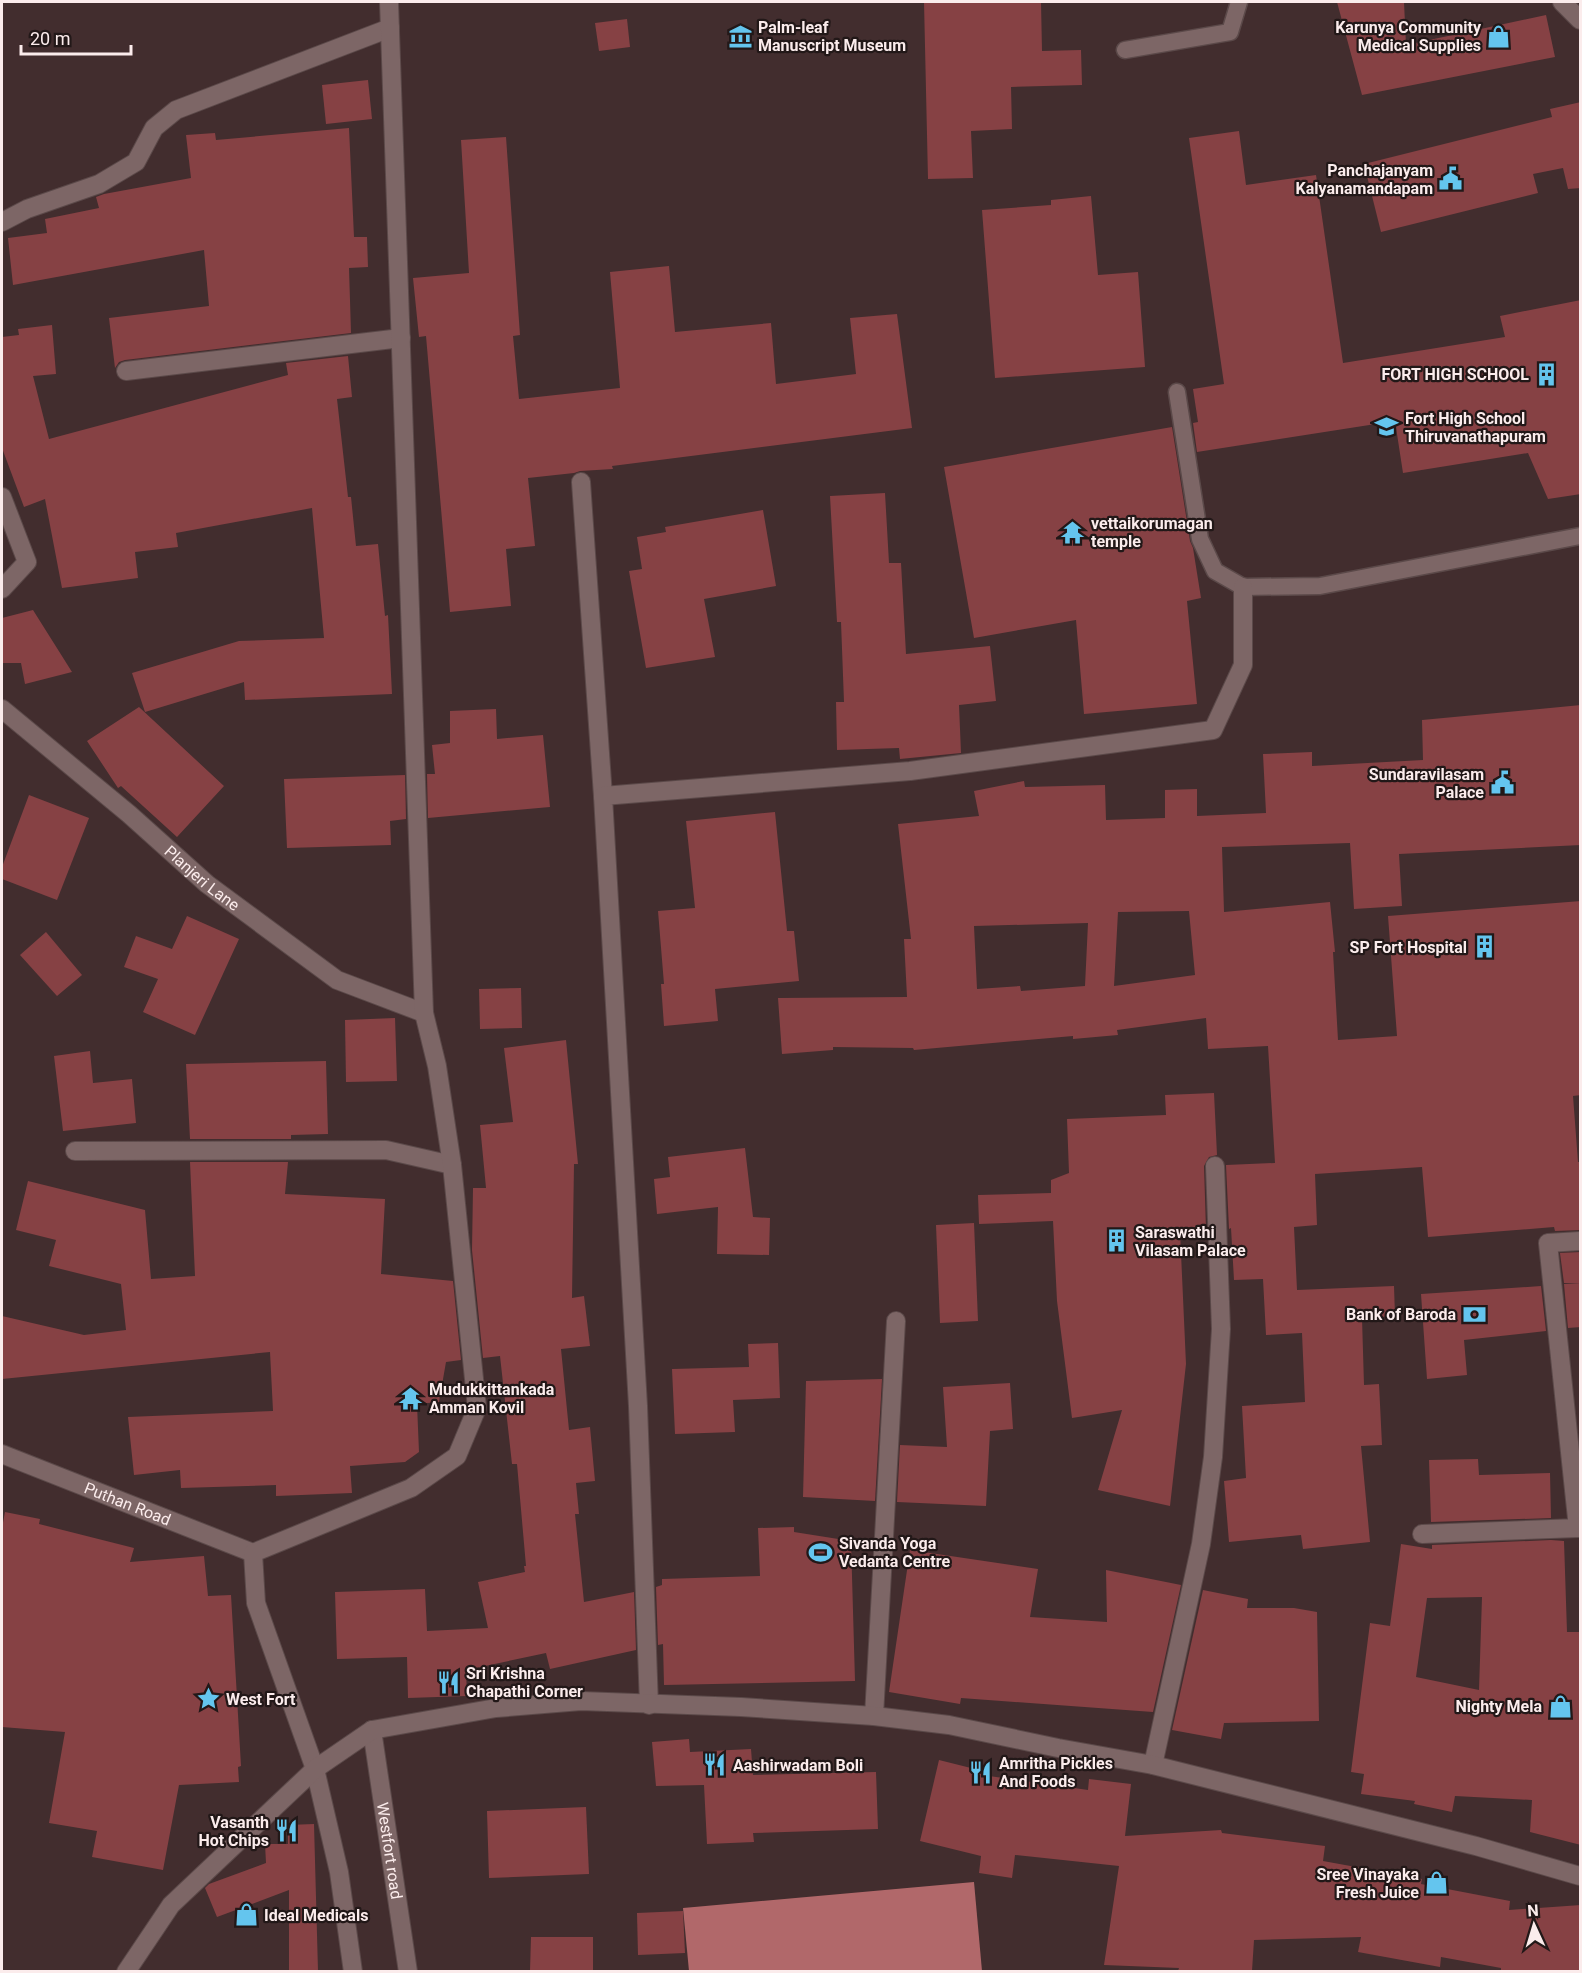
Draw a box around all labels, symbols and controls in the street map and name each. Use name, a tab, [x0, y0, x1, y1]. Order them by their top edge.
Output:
scale bar	[21, 18, 130, 56]
place label: Palm-leaf Manuscript Museum	[758, 18, 906, 55]
place label: Karunya Community Medical Supplies	[1335, 18, 1482, 55]
museum icon: Palm-leaf Manuscript Museum	[727, 23, 753, 49]
shop icon: Karunya Community Medical Supplies	[1486, 23, 1512, 49]
text: 20 m	[30, 28, 70, 49]
place label: Panchajanyam Kalyanamandapam	[1296, 161, 1433, 198]
public building icon: Panchajanyam Kalyanamandapam	[1438, 166, 1464, 192]
building icon: FORT HIGH SCHOOL	[1534, 361, 1560, 387]
place label: FORT HIGH SCHOOL	[1381, 365, 1529, 384]
place label: Fort High School Thiruvanathapuram	[1405, 409, 1546, 446]
school or university icon: Fort High School Thiruvanathapuram	[1374, 414, 1400, 440]
place label: vettaikorumagan temple	[1091, 514, 1213, 551]
temple icon: vettaikorumagan temple	[1060, 519, 1086, 545]
place label: Sundaravilasam Palace	[1369, 765, 1484, 802]
public building icon: Sundaravilasam Palace	[1489, 770, 1515, 796]
street label: Planjeri Lane	[161, 841, 243, 914]
building icon: SP Fort Hospital	[1472, 934, 1498, 960]
place label: SP Fort Hospital	[1350, 938, 1467, 957]
place label: Saraswathi Vilasam Palace	[1135, 1223, 1246, 1260]
building icon: Saraswathi Vilasam Palace	[1104, 1228, 1130, 1254]
bank icon: Bank of Baroda	[1461, 1301, 1487, 1327]
place label: Bank of Baroda	[1346, 1305, 1456, 1324]
place label: Mudukkittankada Amman Kovil	[429, 1380, 555, 1417]
temple icon: Mudukkittankada Amman Kovil	[398, 1385, 424, 1411]
street label: Puthan Road	[82, 1478, 173, 1529]
place label: Sivanda Yoga Vedanta Centre	[839, 1534, 950, 1571]
sports icon: Sivanda Yoga Vedanta Centre	[808, 1539, 834, 1565]
place label: Sri Krishna Chapathi Corner	[466, 1664, 583, 1701]
restaurant icon: Sri Krishna Chapathi Corner	[435, 1669, 461, 1695]
place icon: West Fort	[195, 1686, 221, 1712]
place label: West Fort	[226, 1690, 296, 1709]
shop icon: Nighty Mela	[1547, 1693, 1573, 1719]
place label: Nighty Mela	[1455, 1697, 1542, 1716]
restaurant icon: Aashirwadam Boli	[702, 1752, 728, 1778]
place label: Amritha Pickles And Foods	[999, 1754, 1113, 1791]
place label: Aashirwadam Boli	[733, 1756, 863, 1775]
restaurant icon: Amritha Pickles And Foods	[968, 1759, 994, 1785]
street label: Westfort road	[373, 1801, 407, 1900]
place label: Vasanth Hot Chips	[198, 1813, 269, 1850]
restaurant icon: Vasanth Hot Chips	[274, 1818, 300, 1844]
place label: Sree Vinayaka Fresh Juice	[1316, 1865, 1419, 1902]
shop icon: Sree Vinayaka Fresh Juice	[1424, 1870, 1450, 1896]
north arrow	[1504, 1895, 1564, 1955]
text: N	[1527, 1901, 1539, 1920]
shop icon: Ideal Medicals	[233, 1902, 259, 1928]
place label: Ideal Medicals	[264, 1906, 368, 1925]

